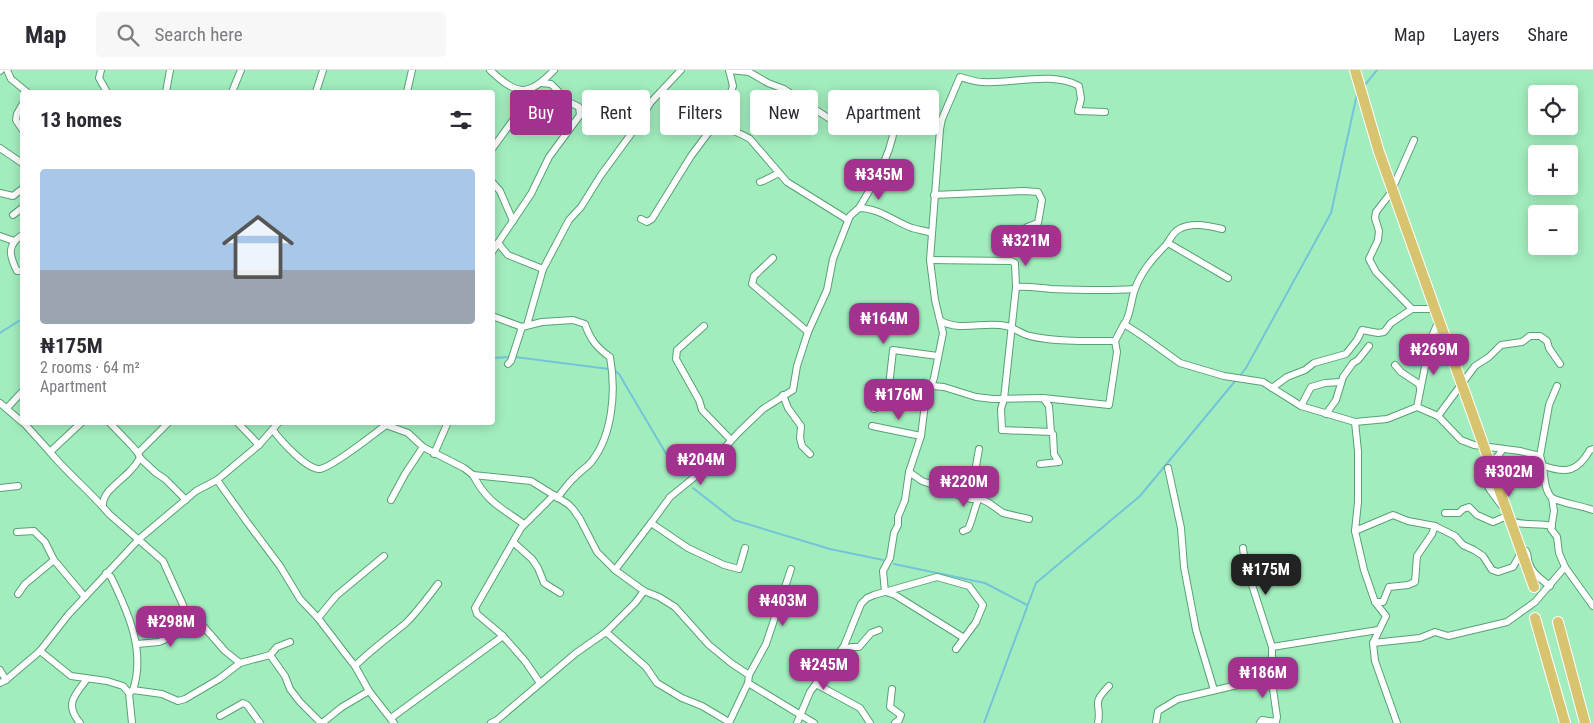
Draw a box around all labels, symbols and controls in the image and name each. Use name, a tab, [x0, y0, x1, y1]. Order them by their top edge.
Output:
search box	[96, 12, 446, 57]
text: Map	[25, 21, 66, 49]
icon: search	[114, 21, 142, 49]
text: Search here	[154, 23, 243, 46]
text: Map	[1394, 24, 1425, 45]
text: Layers	[1453, 24, 1500, 45]
text: Share	[1528, 24, 1568, 45]
map controls	[1528, 85, 1578, 255]
button: locate	[1528, 85, 1578, 135]
chip: Buy	[510, 90, 572, 135]
chip: Rent	[582, 90, 650, 135]
chip: Filters	[660, 90, 740, 135]
chip: New	[750, 90, 818, 135]
chip: Apartment	[828, 90, 939, 135]
icon: filters	[447, 106, 475, 134]
text: 13 homes	[40, 108, 122, 132]
button: +	[1528, 145, 1578, 195]
pin: ₦345M	[844, 158, 914, 201]
text: ₦345M	[855, 165, 903, 184]
icon: home	[213, 202, 303, 292]
button: −	[1528, 205, 1578, 255]
pin: ₦321M	[991, 224, 1061, 267]
text: ₦321M	[1002, 231, 1050, 250]
pin: ₦164M	[849, 302, 919, 345]
text: ₦164M	[860, 309, 908, 328]
text: ₦175M	[40, 334, 103, 358]
pin: ₦269M	[1399, 334, 1469, 376]
text: ₦269M	[1410, 340, 1458, 359]
text: 2 rooms · 64 m²	[40, 358, 140, 377]
text: Apartment	[40, 377, 107, 396]
pin: ₦176M	[864, 378, 934, 421]
text: ₦176M	[875, 385, 923, 404]
pin: ₦204M	[666, 444, 736, 486]
text: ₦204M	[677, 450, 725, 469]
pin: ₦302M	[1474, 456, 1544, 498]
text: ₦302M	[1485, 462, 1533, 481]
pin: ₦220M	[929, 466, 999, 508]
text: ₦220M	[940, 472, 988, 491]
pin: ₦175M	[1231, 554, 1301, 596]
text: ₦175M	[1242, 560, 1290, 579]
pin: ₦403M	[748, 584, 818, 627]
text: ₦403M	[759, 591, 807, 610]
pin: ₦298M	[136, 606, 206, 648]
text: ₦298M	[147, 612, 195, 631]
pin: ₦245M	[789, 648, 859, 691]
text: ₦245M	[800, 655, 848, 674]
pin: ₦186M	[1228, 656, 1298, 699]
text: ₦186M	[1239, 663, 1287, 682]

